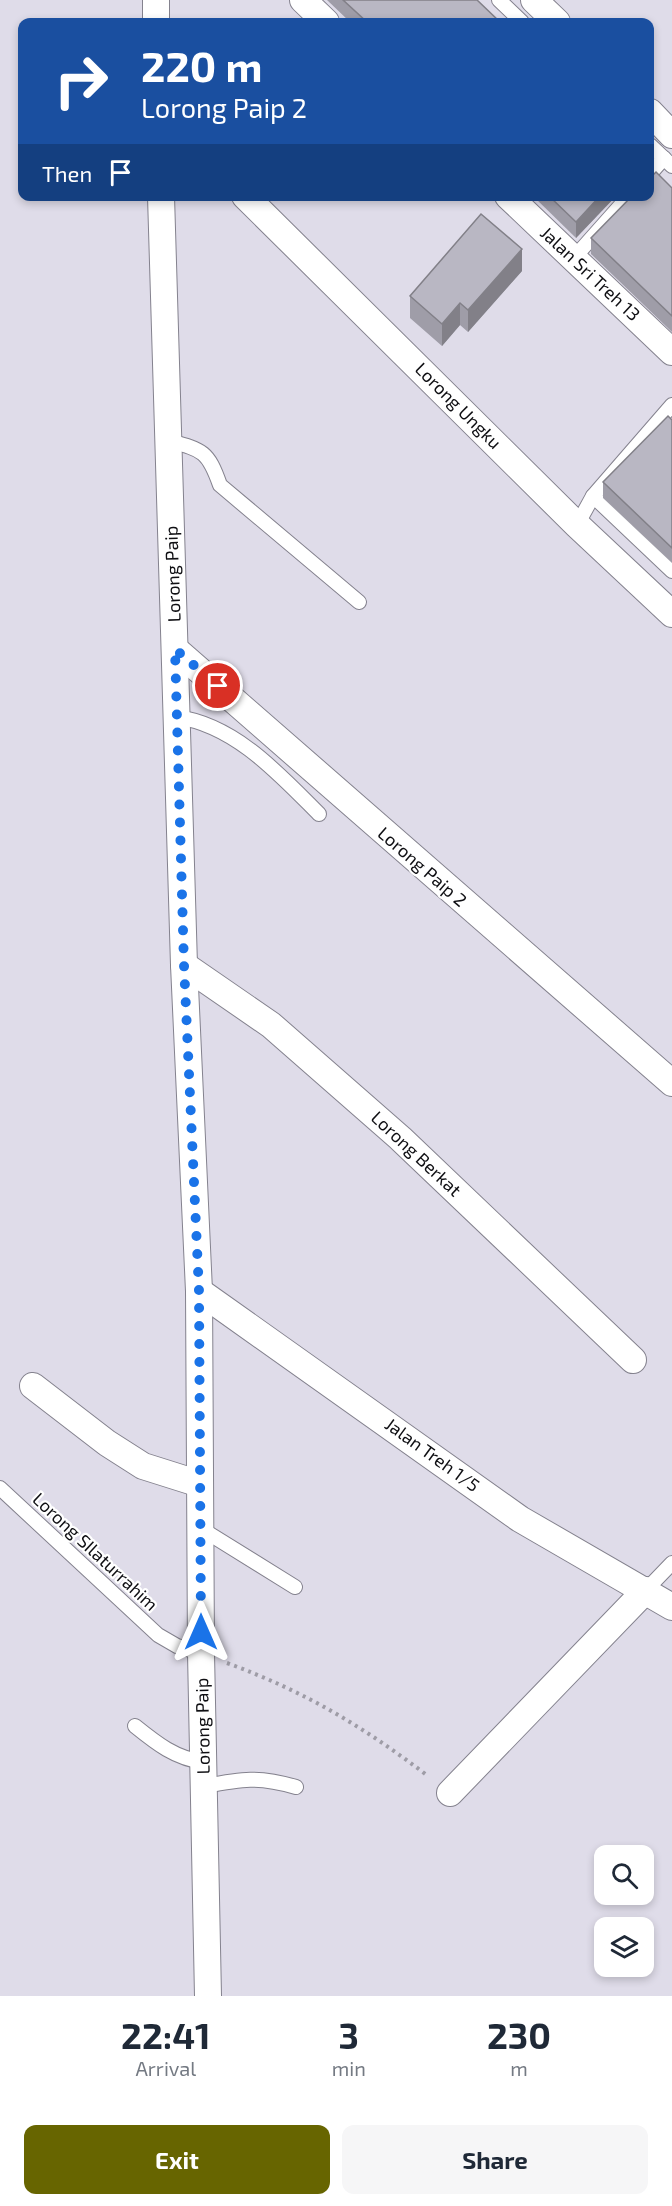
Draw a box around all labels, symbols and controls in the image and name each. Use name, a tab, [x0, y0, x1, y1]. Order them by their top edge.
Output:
text: 220 m	[141, 40, 262, 90]
icon: right	[42, 42, 120, 120]
text: Lorong Paip 2	[141, 91, 307, 123]
icon: arrive	[104, 156, 137, 189]
text: Then	[42, 160, 92, 186]
street label: Jalan Sri Treh 13	[536, 222, 645, 325]
street label: Lorong Ungku	[411, 358, 506, 453]
street label: Lorong Paip	[159, 525, 185, 623]
pin	[192, 660, 243, 711]
icon: arrive	[201, 669, 234, 702]
street label: Lorong Paip 2	[374, 822, 472, 911]
street label: Lorong Berkat	[367, 1106, 466, 1201]
street label: Jalan Treh 1/5	[381, 1413, 484, 1496]
street label: Lorong SIlaturrahim	[28, 1488, 163, 1615]
position arrow	[169, 1600, 233, 1664]
street label: Lorong Paip	[190, 1678, 214, 1774]
map controls	[594, 1845, 654, 1977]
button: search	[594, 1845, 654, 1905]
button: layers	[594, 1917, 654, 1977]
text: 22:41	[121, 2013, 211, 2056]
text: 3	[339, 2013, 359, 2056]
text: 230	[487, 2013, 551, 2056]
text: Arrival	[135, 2056, 196, 2080]
text: min	[332, 2056, 366, 2080]
text: m	[510, 2056, 528, 2080]
button: Exit	[24, 2125, 330, 2194]
button: Share	[342, 2125, 648, 2194]

